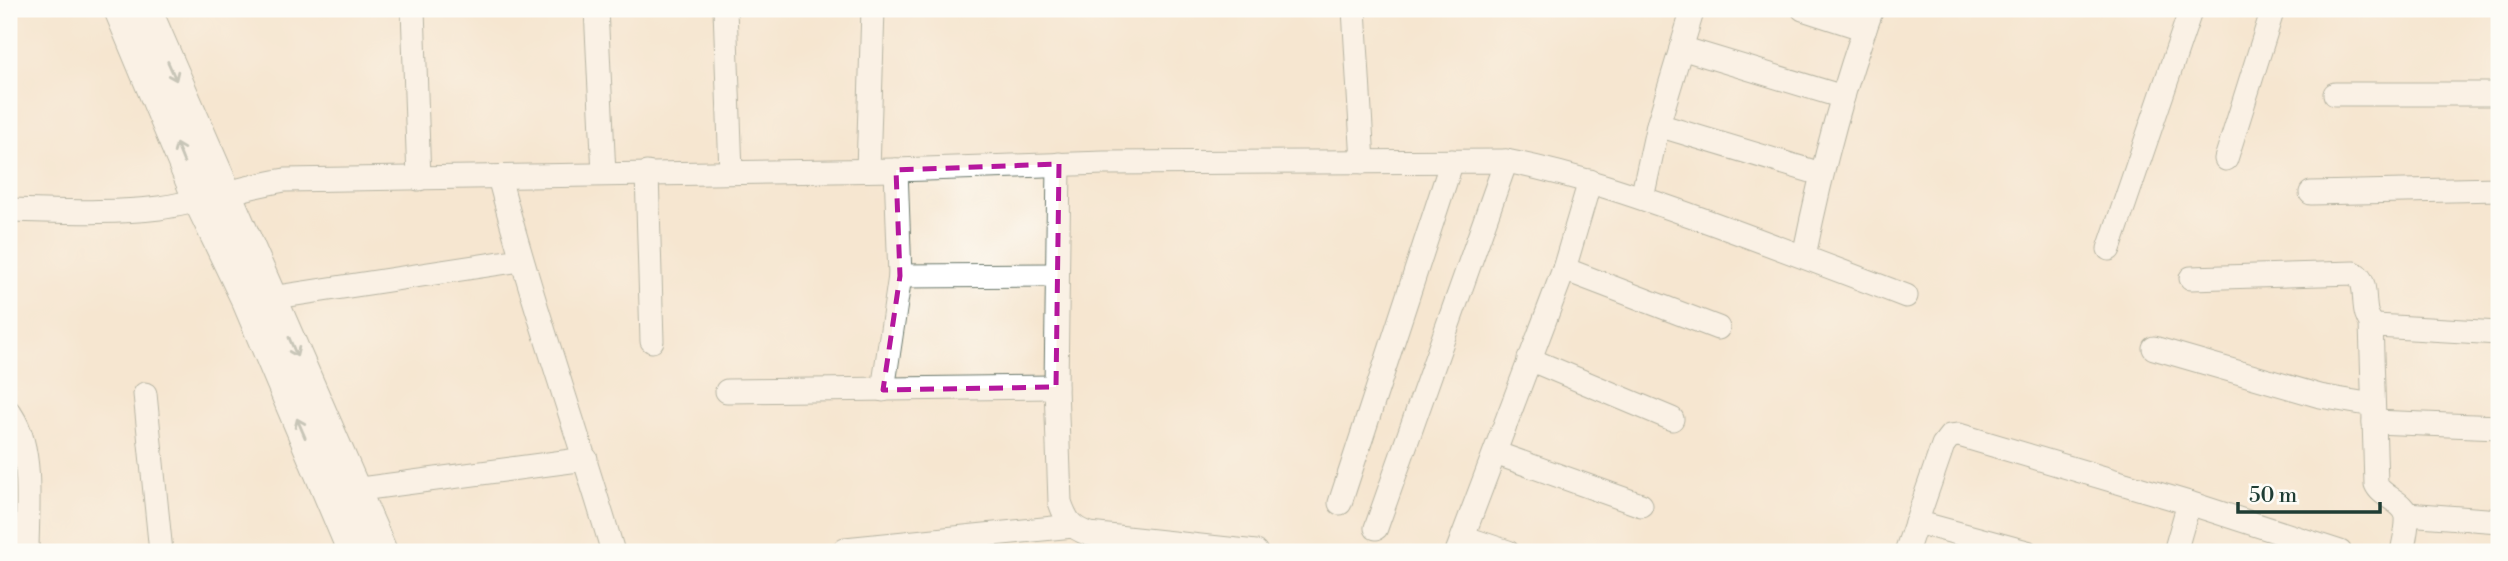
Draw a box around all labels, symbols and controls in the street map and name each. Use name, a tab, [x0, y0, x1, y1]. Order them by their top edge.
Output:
one-way arrow	[167, 60, 180, 82]
one-way arrow	[173, 143, 186, 164]
one-way arrow	[287, 336, 300, 358]
one-way arrow	[294, 418, 307, 440]
scale bar	[2238, 470, 2380, 514]
text: 50 m	[2249, 483, 2297, 509]

